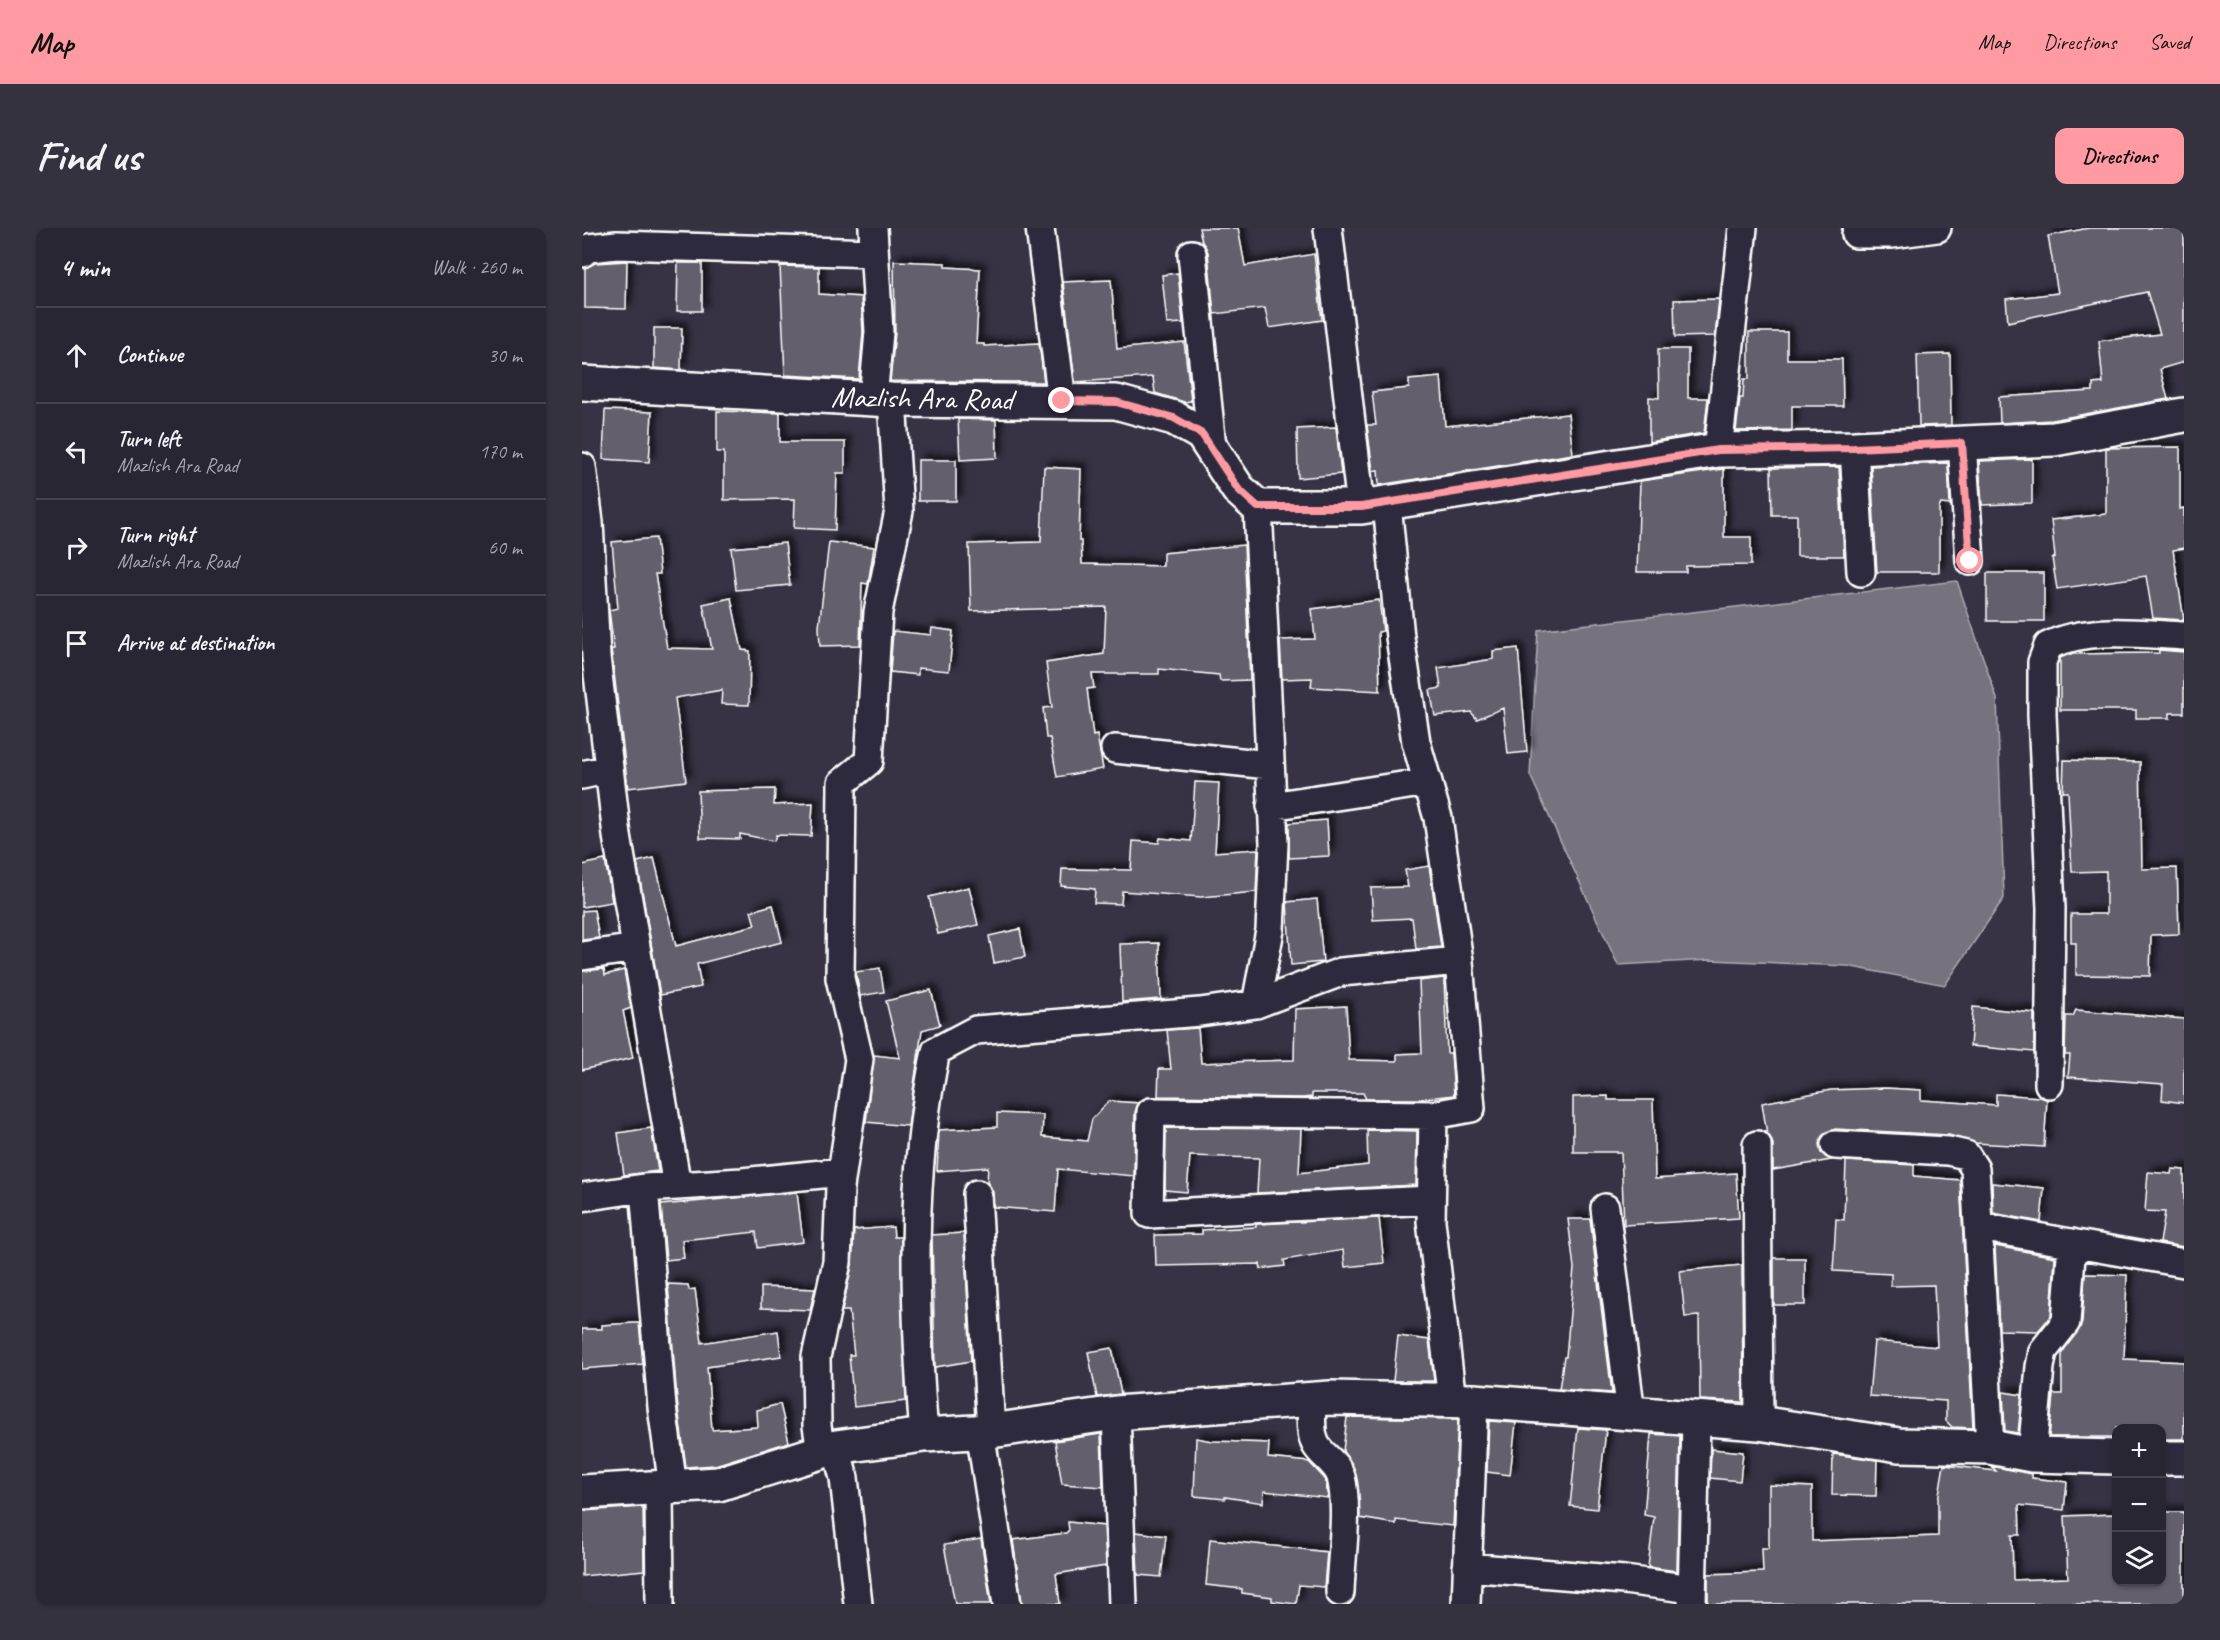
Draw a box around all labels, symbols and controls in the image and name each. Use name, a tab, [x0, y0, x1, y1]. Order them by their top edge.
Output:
text: Map	[30, 25, 73, 60]
text: Map	[1978, 29, 2010, 55]
text: Directions	[2043, 29, 2116, 55]
text: Saved	[2149, 29, 2190, 55]
button: Directions	[2055, 128, 2184, 184]
text: Find us	[36, 130, 141, 183]
text: 4 min	[60, 251, 110, 284]
text: Walk · 260 m	[432, 255, 522, 280]
icon: ahead	[60, 339, 93, 372]
text: Continue	[117, 341, 183, 369]
text: 30 m	[488, 343, 522, 368]
street label: Mazlish Ara Road	[831, 377, 1017, 419]
route end	[1048, 387, 1074, 413]
text: Turn left	[117, 425, 181, 453]
icon: left	[60, 435, 93, 468]
text: 170 m	[479, 439, 522, 464]
text: Mazlish Ara Road	[117, 453, 238, 478]
text: Turn right	[117, 521, 194, 549]
icon: right	[60, 531, 93, 564]
text: 60 m	[488, 535, 522, 560]
route start	[1956, 547, 1982, 573]
text: Mazlish Ara Road	[117, 549, 238, 574]
icon: arrive	[60, 627, 93, 660]
text: Arrive at destination	[117, 629, 274, 657]
map controls	[2112, 1424, 2166, 1586]
button: +	[2112, 1424, 2166, 1478]
button: −	[2112, 1478, 2166, 1532]
button: layers	[2112, 1532, 2166, 1586]

